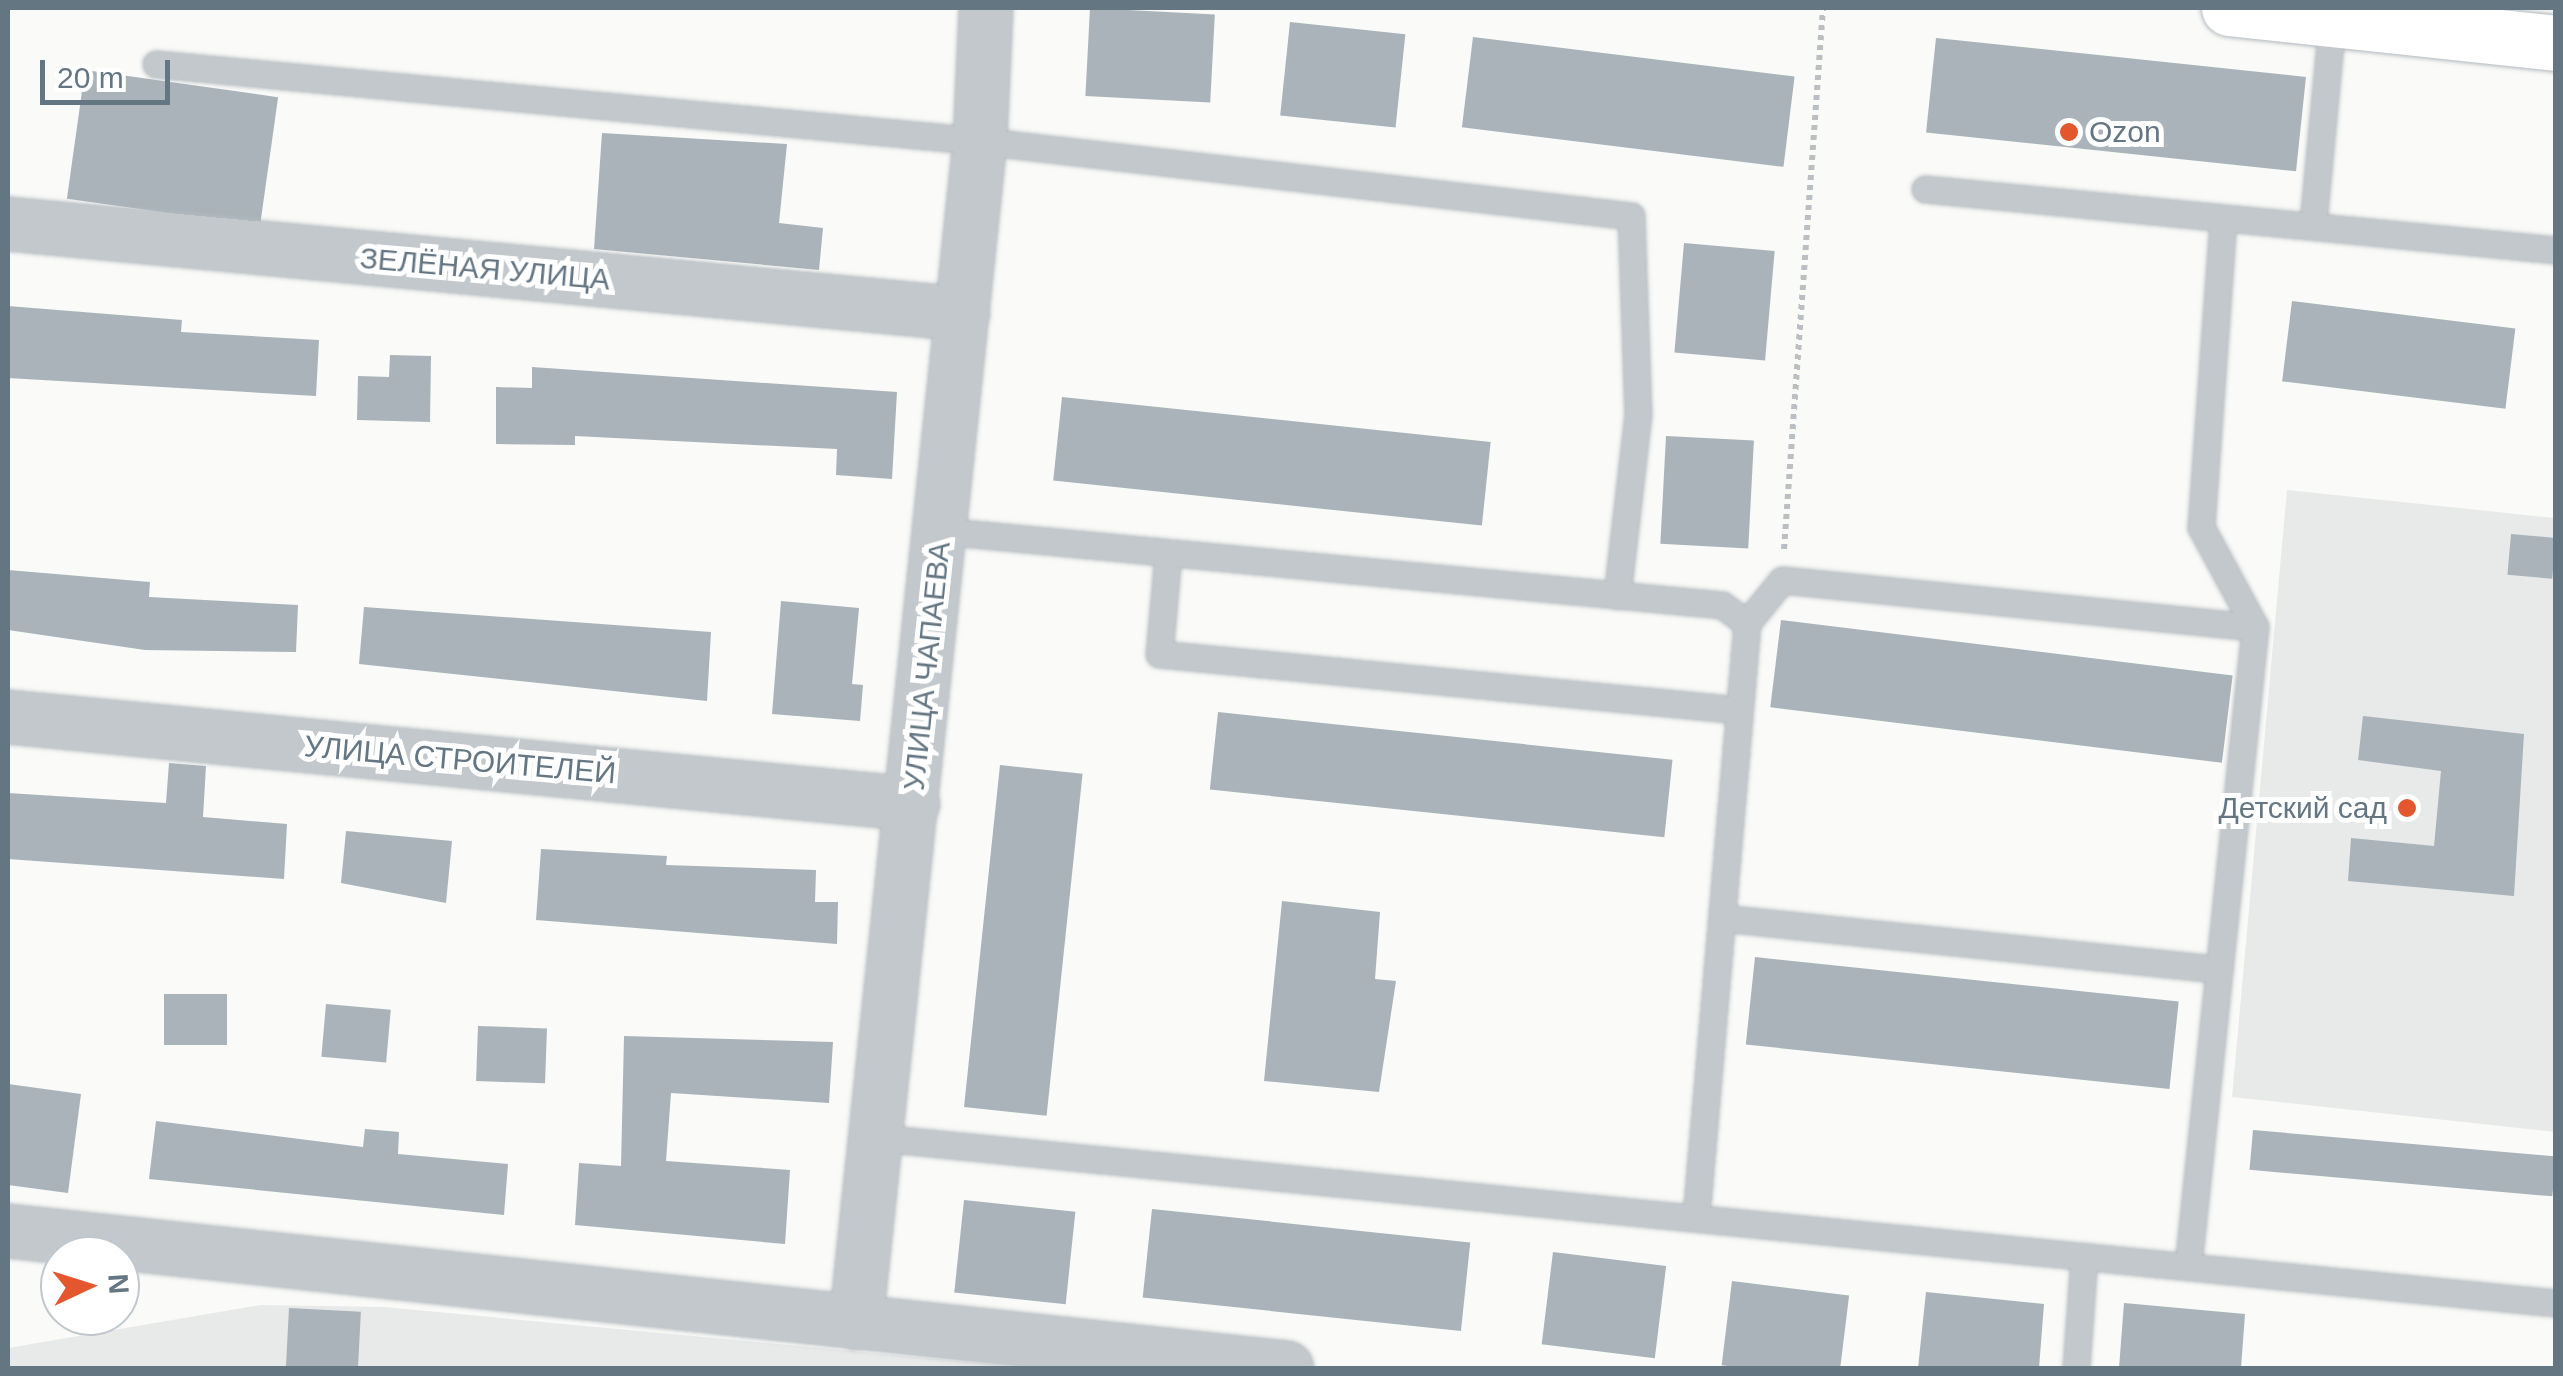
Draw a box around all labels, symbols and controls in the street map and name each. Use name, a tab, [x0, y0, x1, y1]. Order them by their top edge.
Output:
scale bar	[45, 40, 175, 102]
text: 20 m	[57, 61, 124, 94]
place label: Ozon	[2089, 114, 2161, 150]
marker: Ozon	[2058, 121, 2080, 143]
street label: ЗЕЛЁНАЯ УЛИЦА	[358, 240, 612, 298]
street label: УЛИЦА ЧАПАЕВА	[896, 540, 958, 792]
street label: УЛИЦА СТРОИТЕЛЕЙ	[303, 728, 617, 792]
place label: Детский сад	[2218, 790, 2387, 826]
marker: Детский сад	[2396, 797, 2418, 819]
north arrow	[40, 1236, 140, 1336]
text: N	[102, 1273, 135, 1295]

